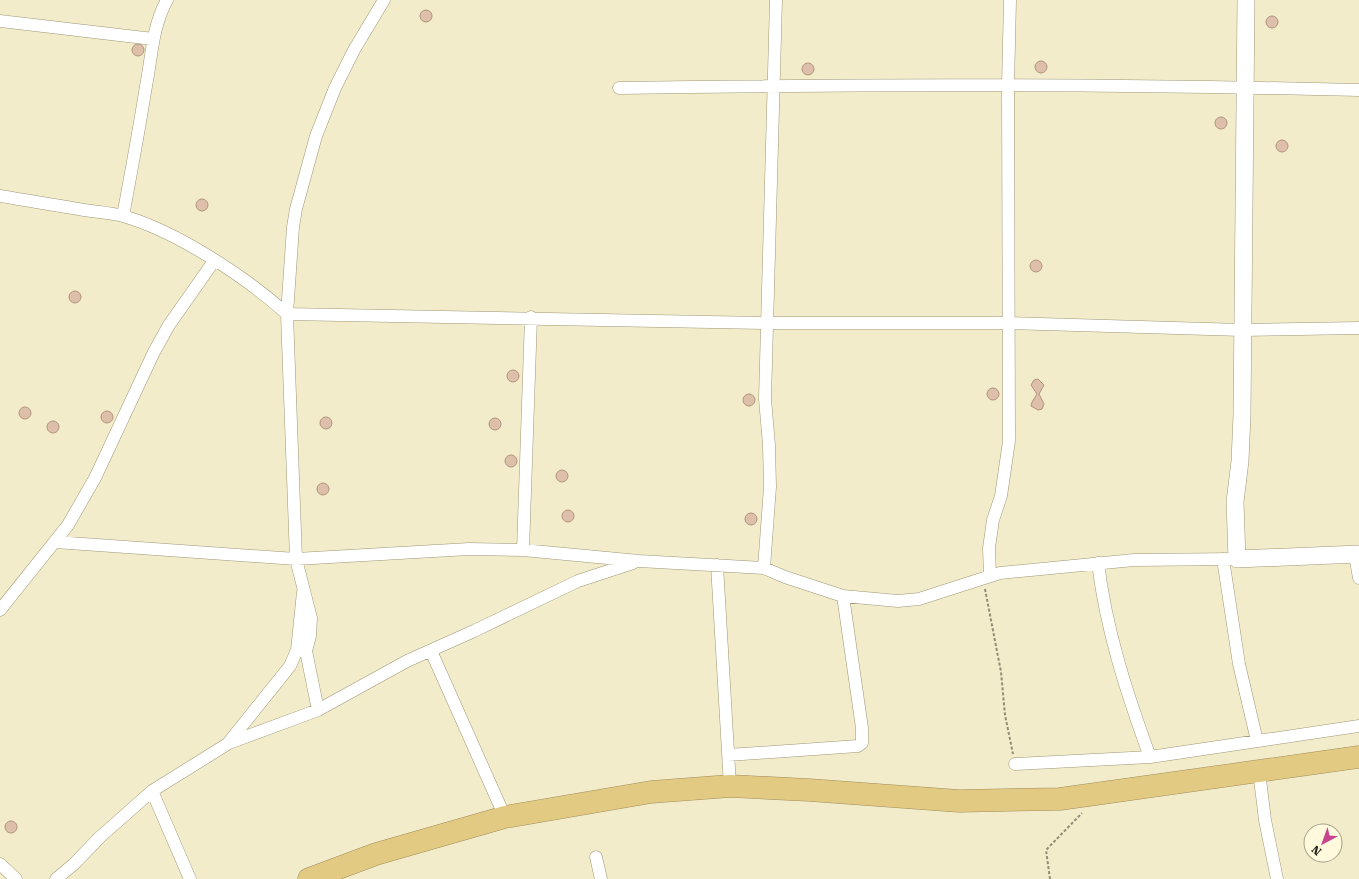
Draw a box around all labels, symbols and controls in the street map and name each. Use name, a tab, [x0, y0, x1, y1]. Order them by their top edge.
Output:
north arrow	[1303, 823, 1343, 863]
text: N	[1309, 842, 1324, 858]

